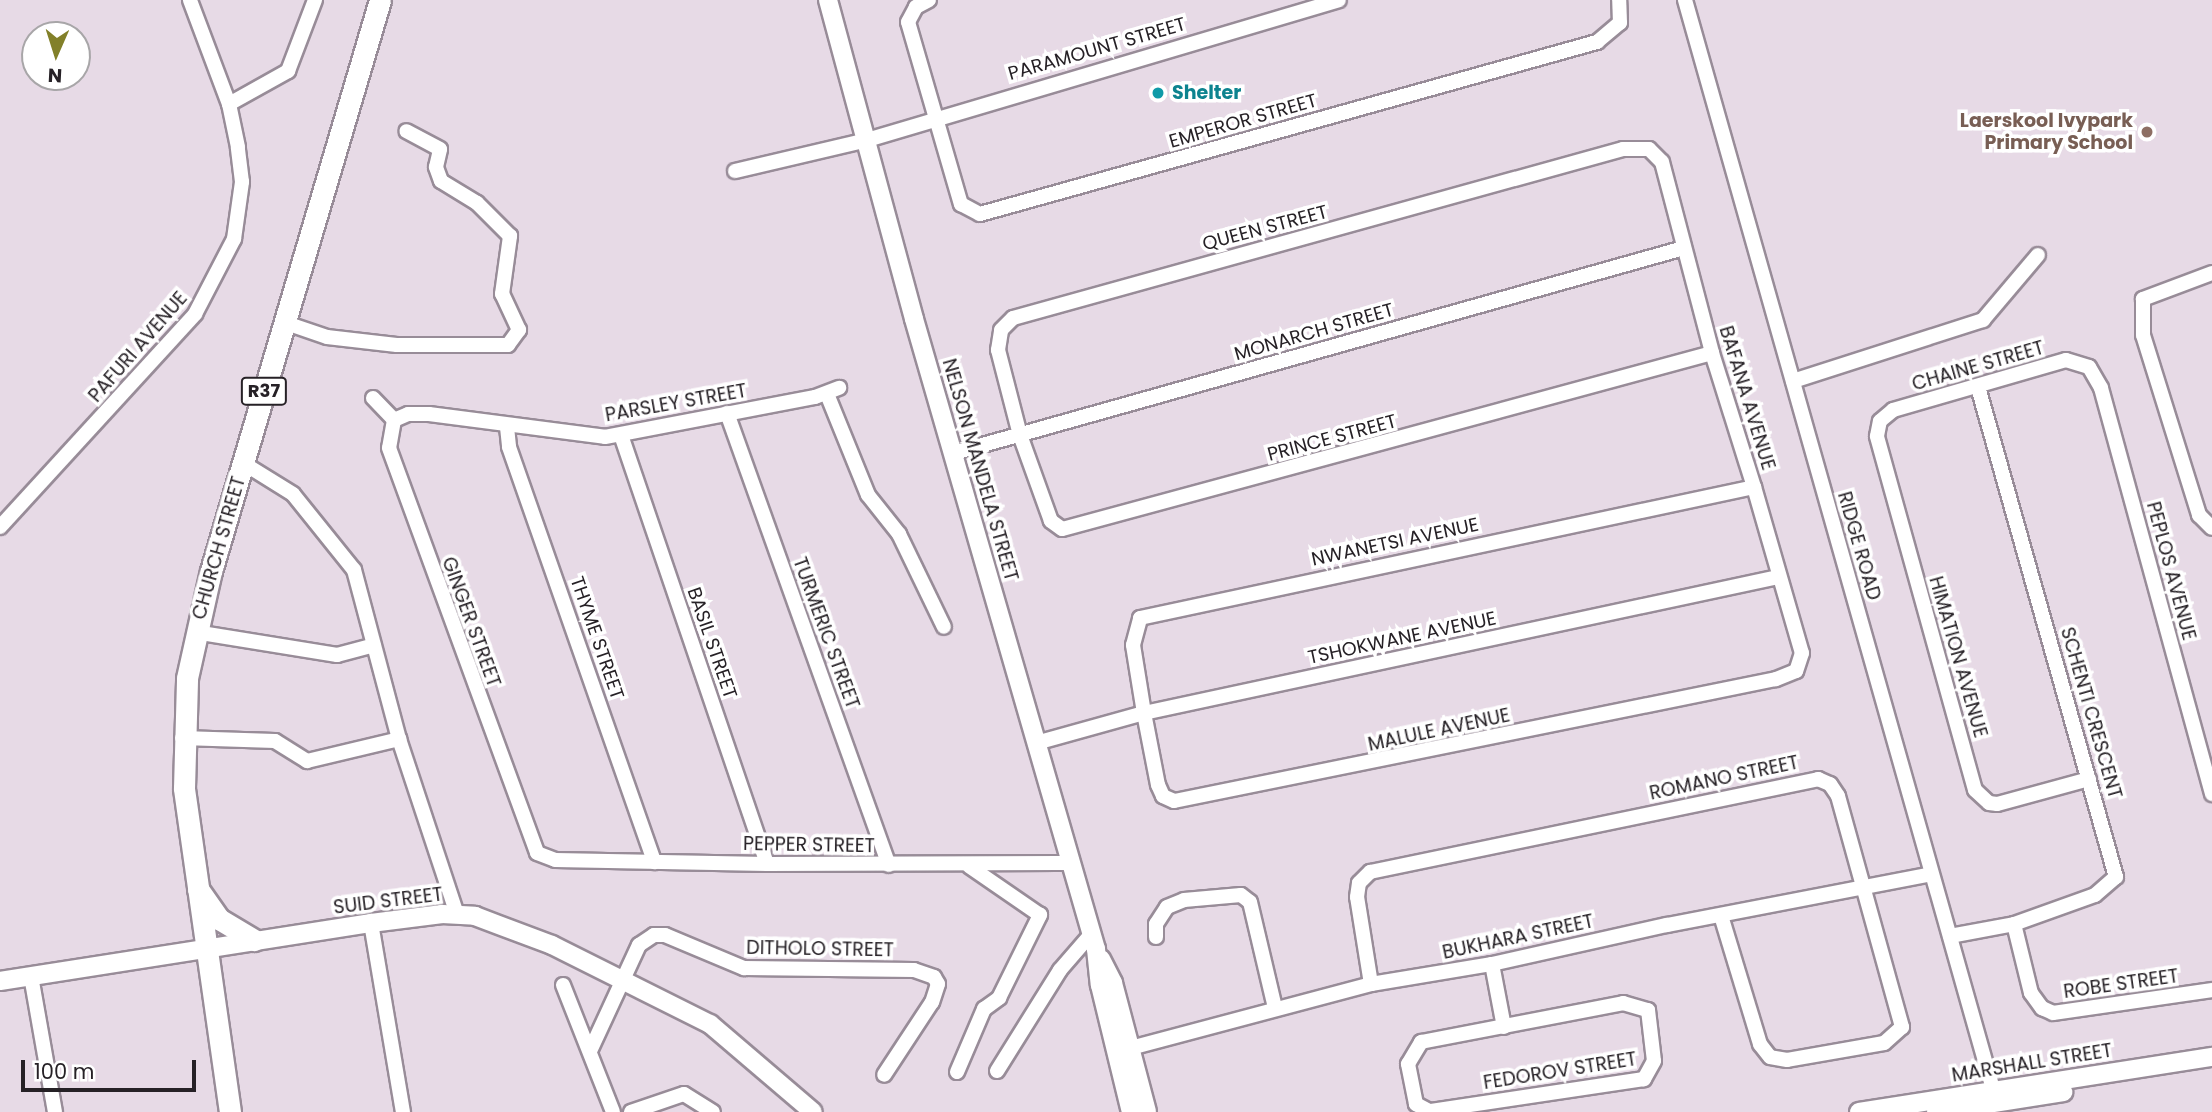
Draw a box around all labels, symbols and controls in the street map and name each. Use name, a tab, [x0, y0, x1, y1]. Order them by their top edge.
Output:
street label: PARAMOUNT STREET	[1006, 13, 1188, 85]
north arrow	[21, 21, 91, 91]
text: N	[47, 62, 63, 89]
place label: Shelter	[1172, 82, 1241, 104]
marker: Shelter	[1150, 85, 1166, 101]
street label: EMPEROR STREET	[1166, 89, 1320, 153]
place label: Laerskool Ivypark Primary School	[1960, 110, 2133, 154]
marker: Laerskool Ivypark Primary School	[2139, 124, 2155, 140]
street label: QUEEN STREET	[1200, 200, 1330, 256]
street label: PAFURI AVENUE	[84, 287, 192, 407]
street label: MONARCH STREET	[1232, 298, 1396, 366]
street label: BAFANA AVENUE	[1714, 323, 1780, 473]
street label: CHAINE STREET	[1909, 336, 2047, 396]
street label: NELSON MANDELA STREET	[937, 356, 1023, 584]
road number: R37	[240, 376, 288, 405]
street label: PARSLEY STREET	[603, 379, 749, 427]
street label: PRINCE STREET	[1265, 410, 1399, 466]
street label: CHURCH STREET	[188, 474, 250, 622]
street label: RIDGE ROAD	[1833, 489, 1885, 603]
street label: PEPLOS AVENUE	[2142, 499, 2200, 643]
street label: NWANETSI AVENUE	[1309, 513, 1481, 571]
street label: GINGER STREET	[437, 554, 505, 690]
street label: TURMERIC STREET	[788, 554, 864, 712]
street label: THYME STREET	[565, 574, 629, 702]
street label: HIMATION AVENUE	[1924, 574, 1992, 740]
street label: BASIL STREET	[682, 584, 742, 702]
street label: TSHOKWANE AVENUE	[1306, 607, 1498, 669]
street label: SCHENTI CRESCENT	[2056, 625, 2126, 801]
street label: MALULE AVENUE	[1366, 704, 1512, 756]
street label: ROMANO STREET	[1647, 751, 1801, 805]
street label: PEPPER STREET	[743, 832, 875, 858]
street label: SUID STREET	[332, 883, 444, 919]
street label: BUKHARA STREET	[1440, 910, 1596, 964]
street label: DITHOLO STREET	[746, 936, 894, 962]
street label: ROBE STREET	[2062, 965, 2180, 1003]
street label: MARSHALL STREET	[1950, 1039, 2114, 1087]
scale bar	[24, 1046, 200, 1090]
street label: FEDOROV STREET	[1482, 1048, 1638, 1094]
text: 100 m	[34, 1057, 94, 1086]

